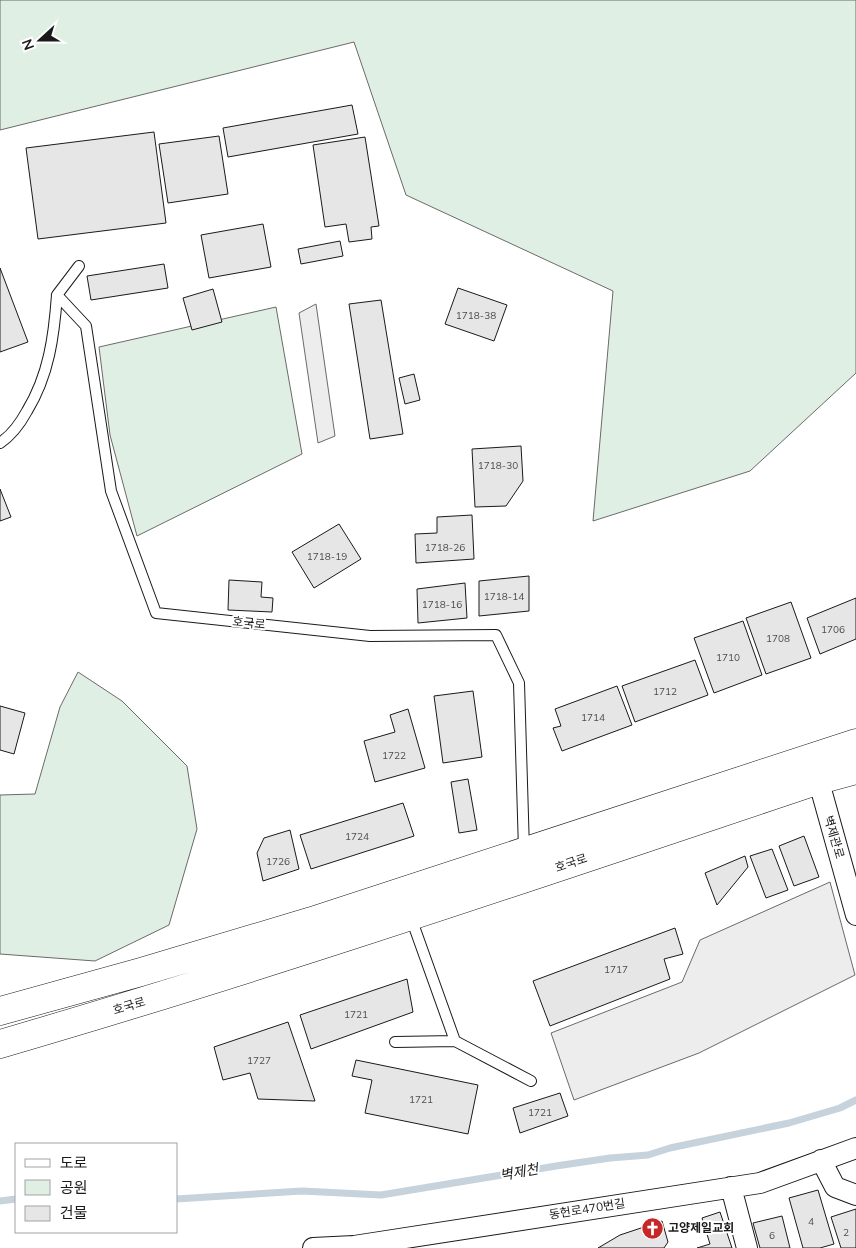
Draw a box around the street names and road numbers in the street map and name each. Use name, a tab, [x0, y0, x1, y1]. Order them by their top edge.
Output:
street label: 호국로	[232, 613, 266, 632]
street label: 벽제관로	[821, 814, 848, 860]
street label: 호국로	[553, 850, 589, 875]
street label: 호국로	[111, 994, 147, 1017]
street label: 동헌로470번길	[548, 1195, 626, 1222]

